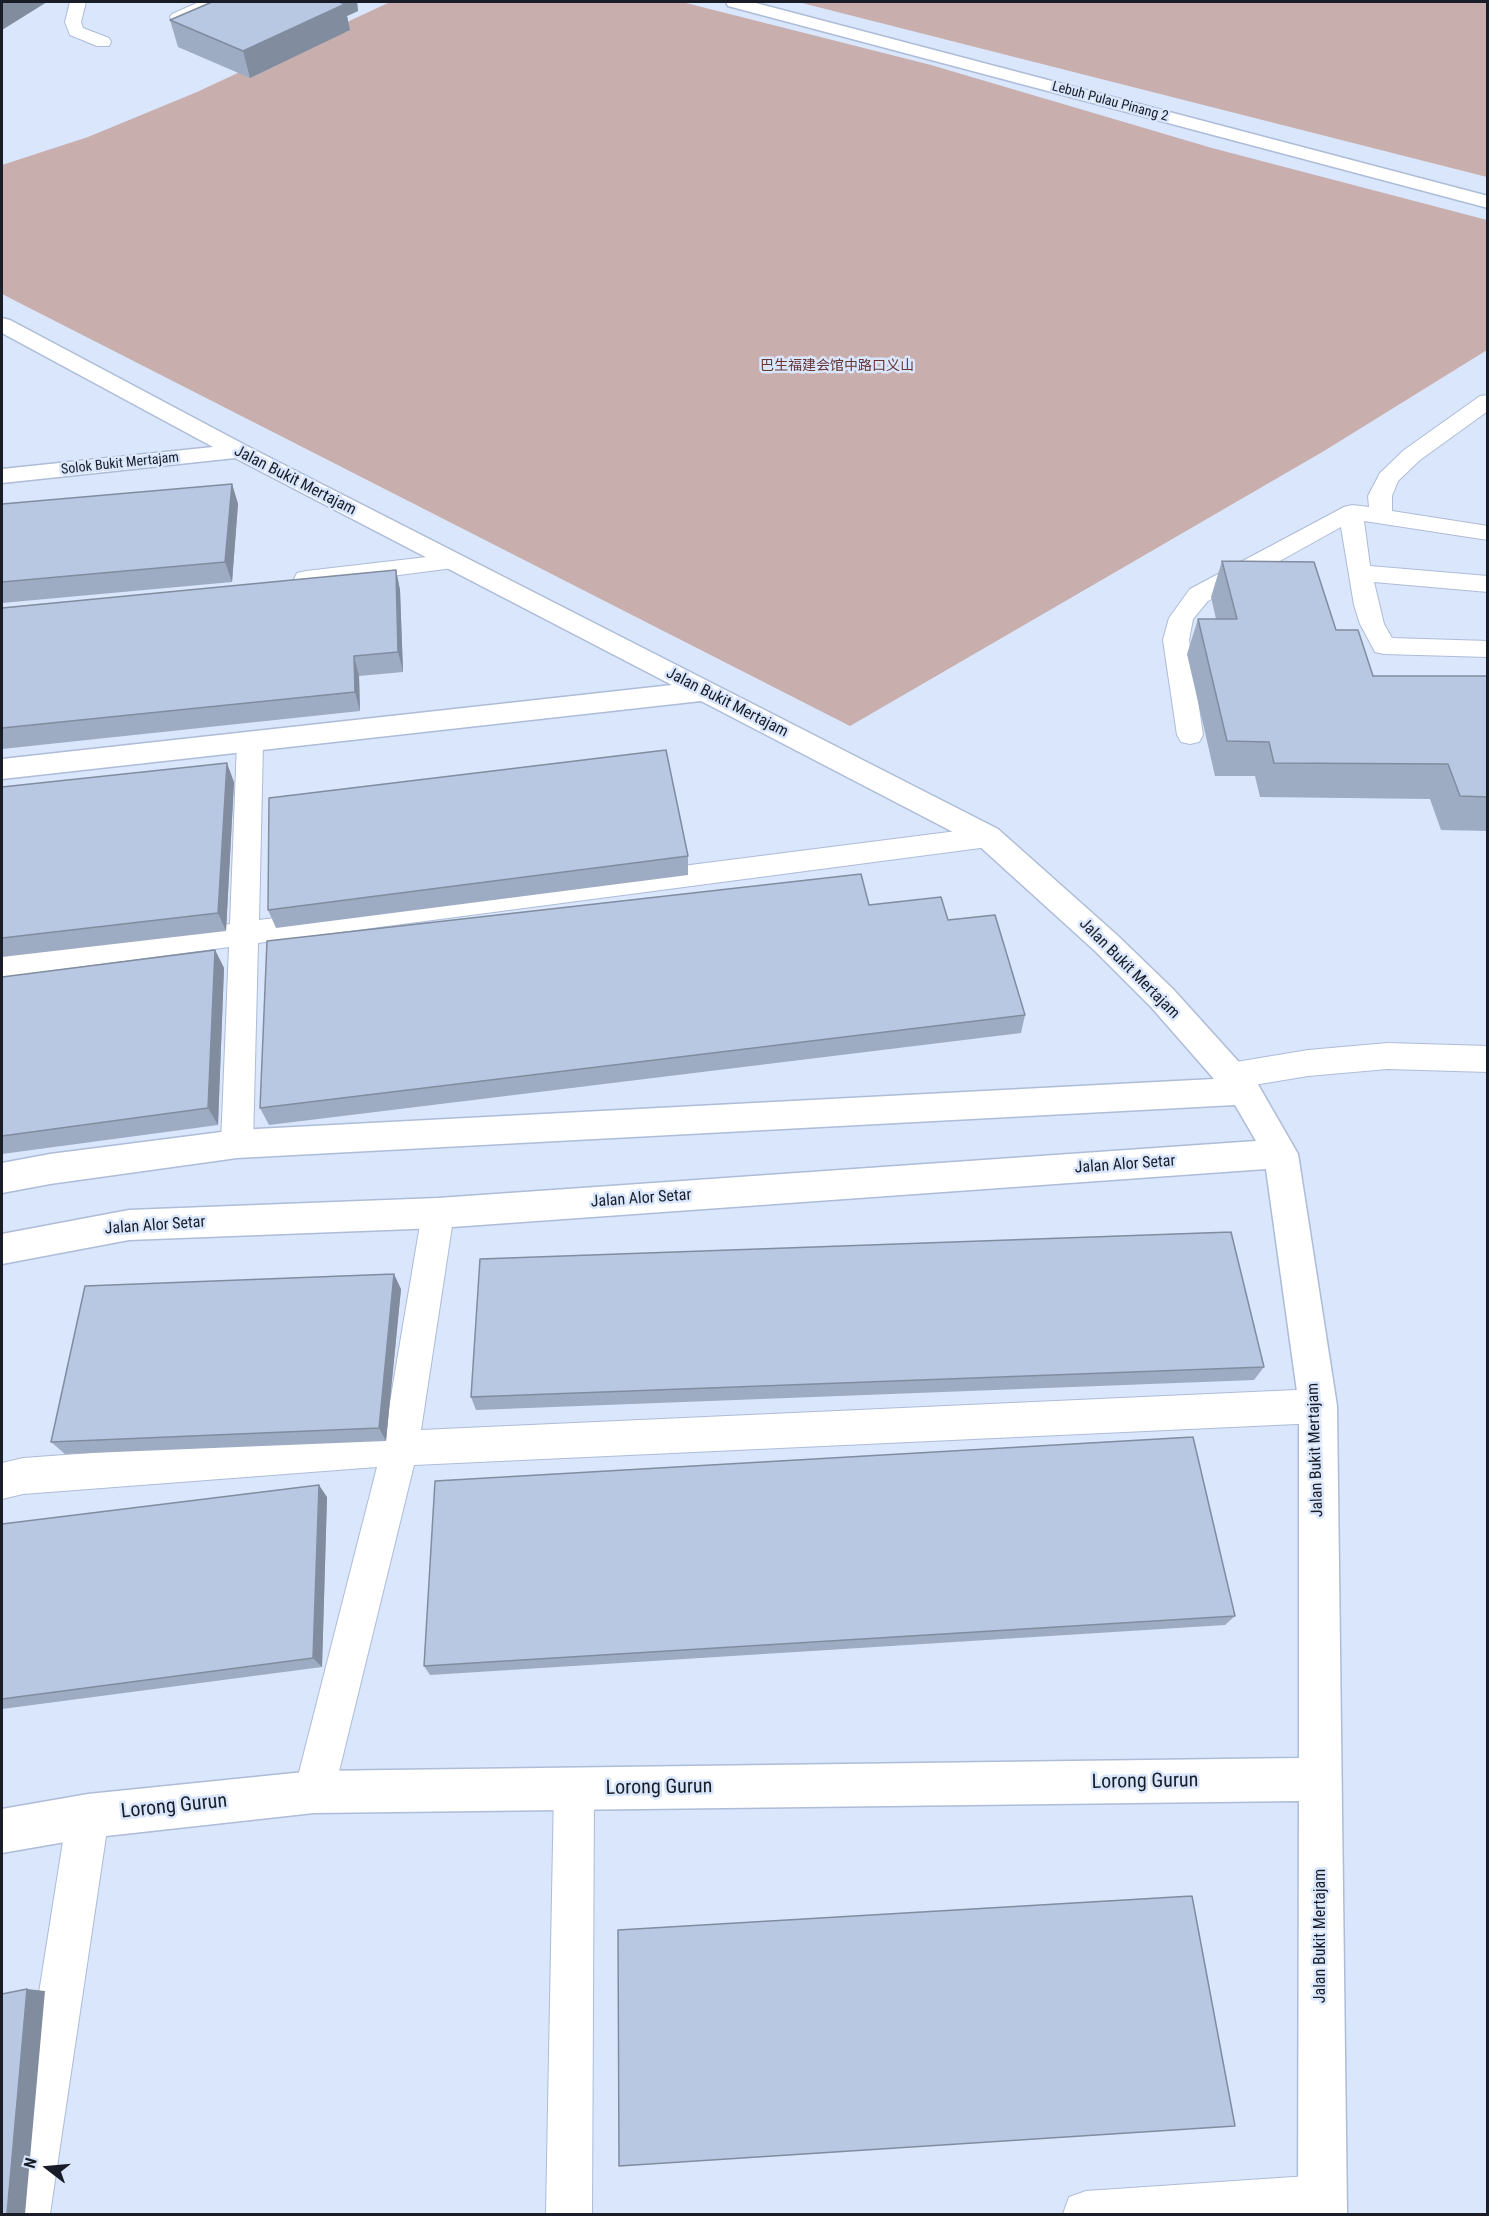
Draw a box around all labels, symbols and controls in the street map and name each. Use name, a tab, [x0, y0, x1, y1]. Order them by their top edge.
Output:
street label: Lebuh Pulau Pinang 2	[1050, 78, 1170, 126]
park label: 巴生福建会馆中路口义山	[760, 358, 914, 374]
street label: Jalan Bukit Mertajam	[231, 442, 359, 520]
street label: Solok Bukit Mertajam	[60, 449, 180, 479]
street label: Jalan Bukit Mertajam	[663, 664, 791, 742]
street label: Jalan Bukit Mertajam	[1075, 915, 1183, 1023]
street label: Jalan Alor Setar	[1074, 1152, 1176, 1178]
street label: Jalan Alor Setar	[590, 1186, 692, 1212]
street label: Jalan Alor Setar	[104, 1213, 206, 1239]
street label: Jalan Bukit Mertajam	[1304, 1382, 1328, 1518]
street label: Lorong Gurun	[1092, 1769, 1198, 1795]
street label: Lorong Gurun	[606, 1775, 712, 1801]
street label: Lorong Gurun	[120, 1789, 228, 1825]
street label: Jalan Bukit Mertajam	[1311, 1869, 1331, 2003]
north arrow	[18, 2138, 78, 2198]
text: N	[20, 2156, 41, 2170]

